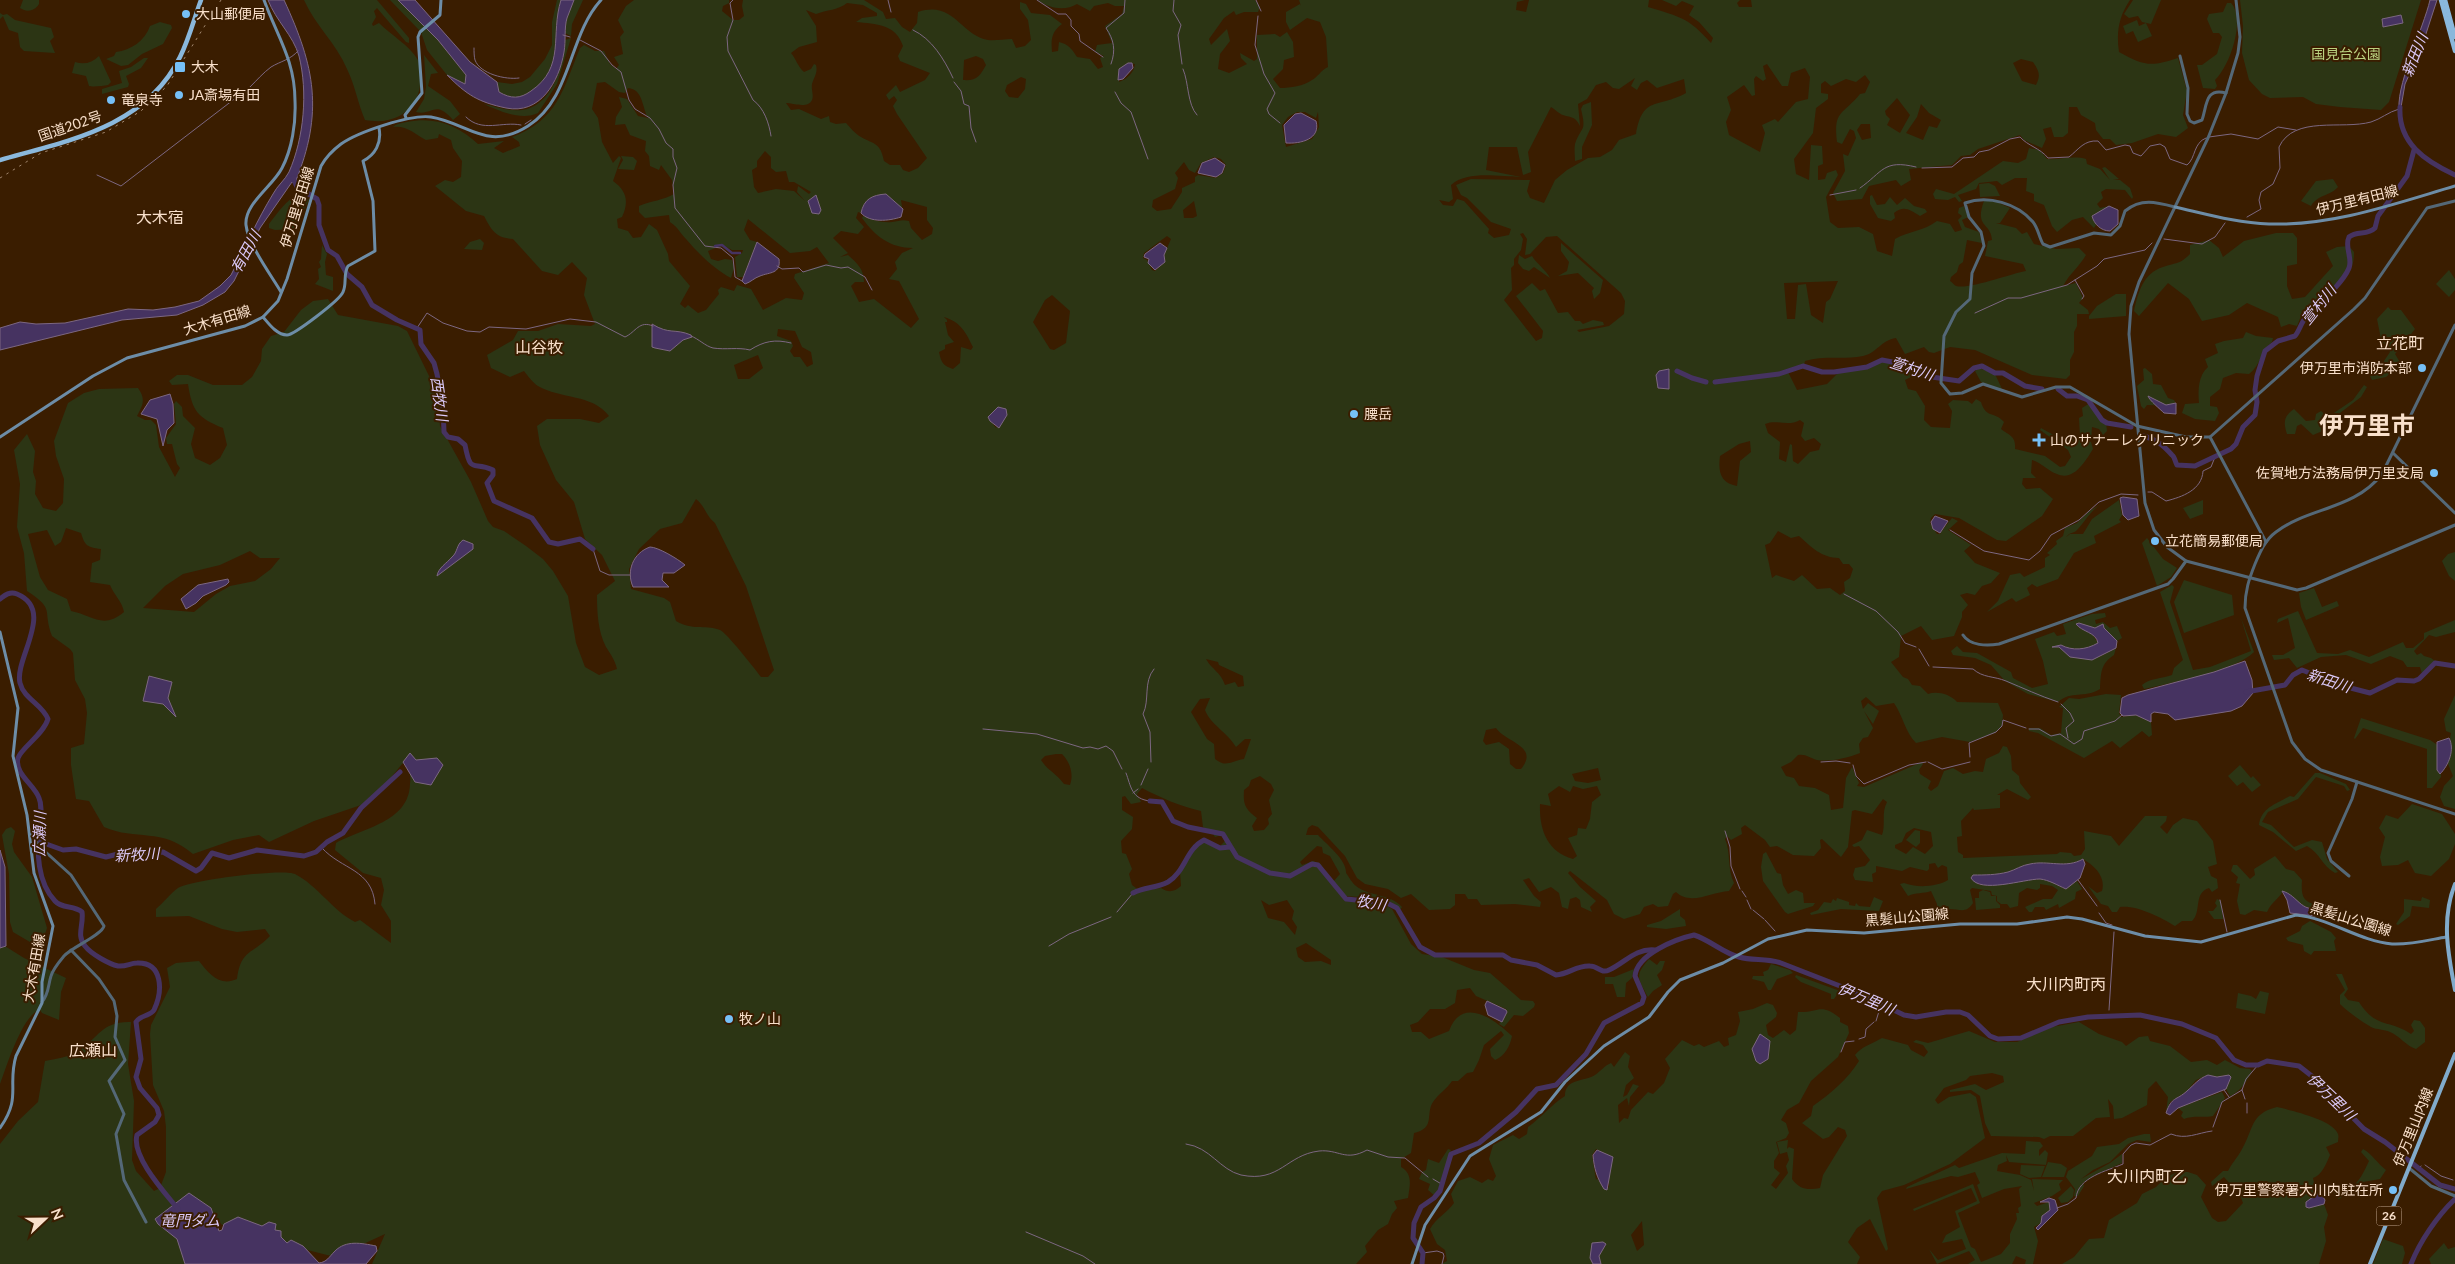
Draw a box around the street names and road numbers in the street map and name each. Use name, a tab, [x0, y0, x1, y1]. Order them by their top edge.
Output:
street label: 国道202号	[36, 107, 104, 144]
street label: 伊万里有田線	[276, 164, 317, 250]
street label: 伊万里有田線	[2314, 181, 2400, 218]
street label: 大木有田線	[181, 301, 253, 338]
street label: 黒髪山公園線	[2308, 898, 2394, 939]
street label: 黒髪山公園線	[1864, 904, 1950, 929]
street label: 大木有田線	[19, 932, 48, 1004]
street label: 伊万里山内線	[2389, 1085, 2436, 1169]
road number: 26	[2376, 1206, 2402, 1226]

